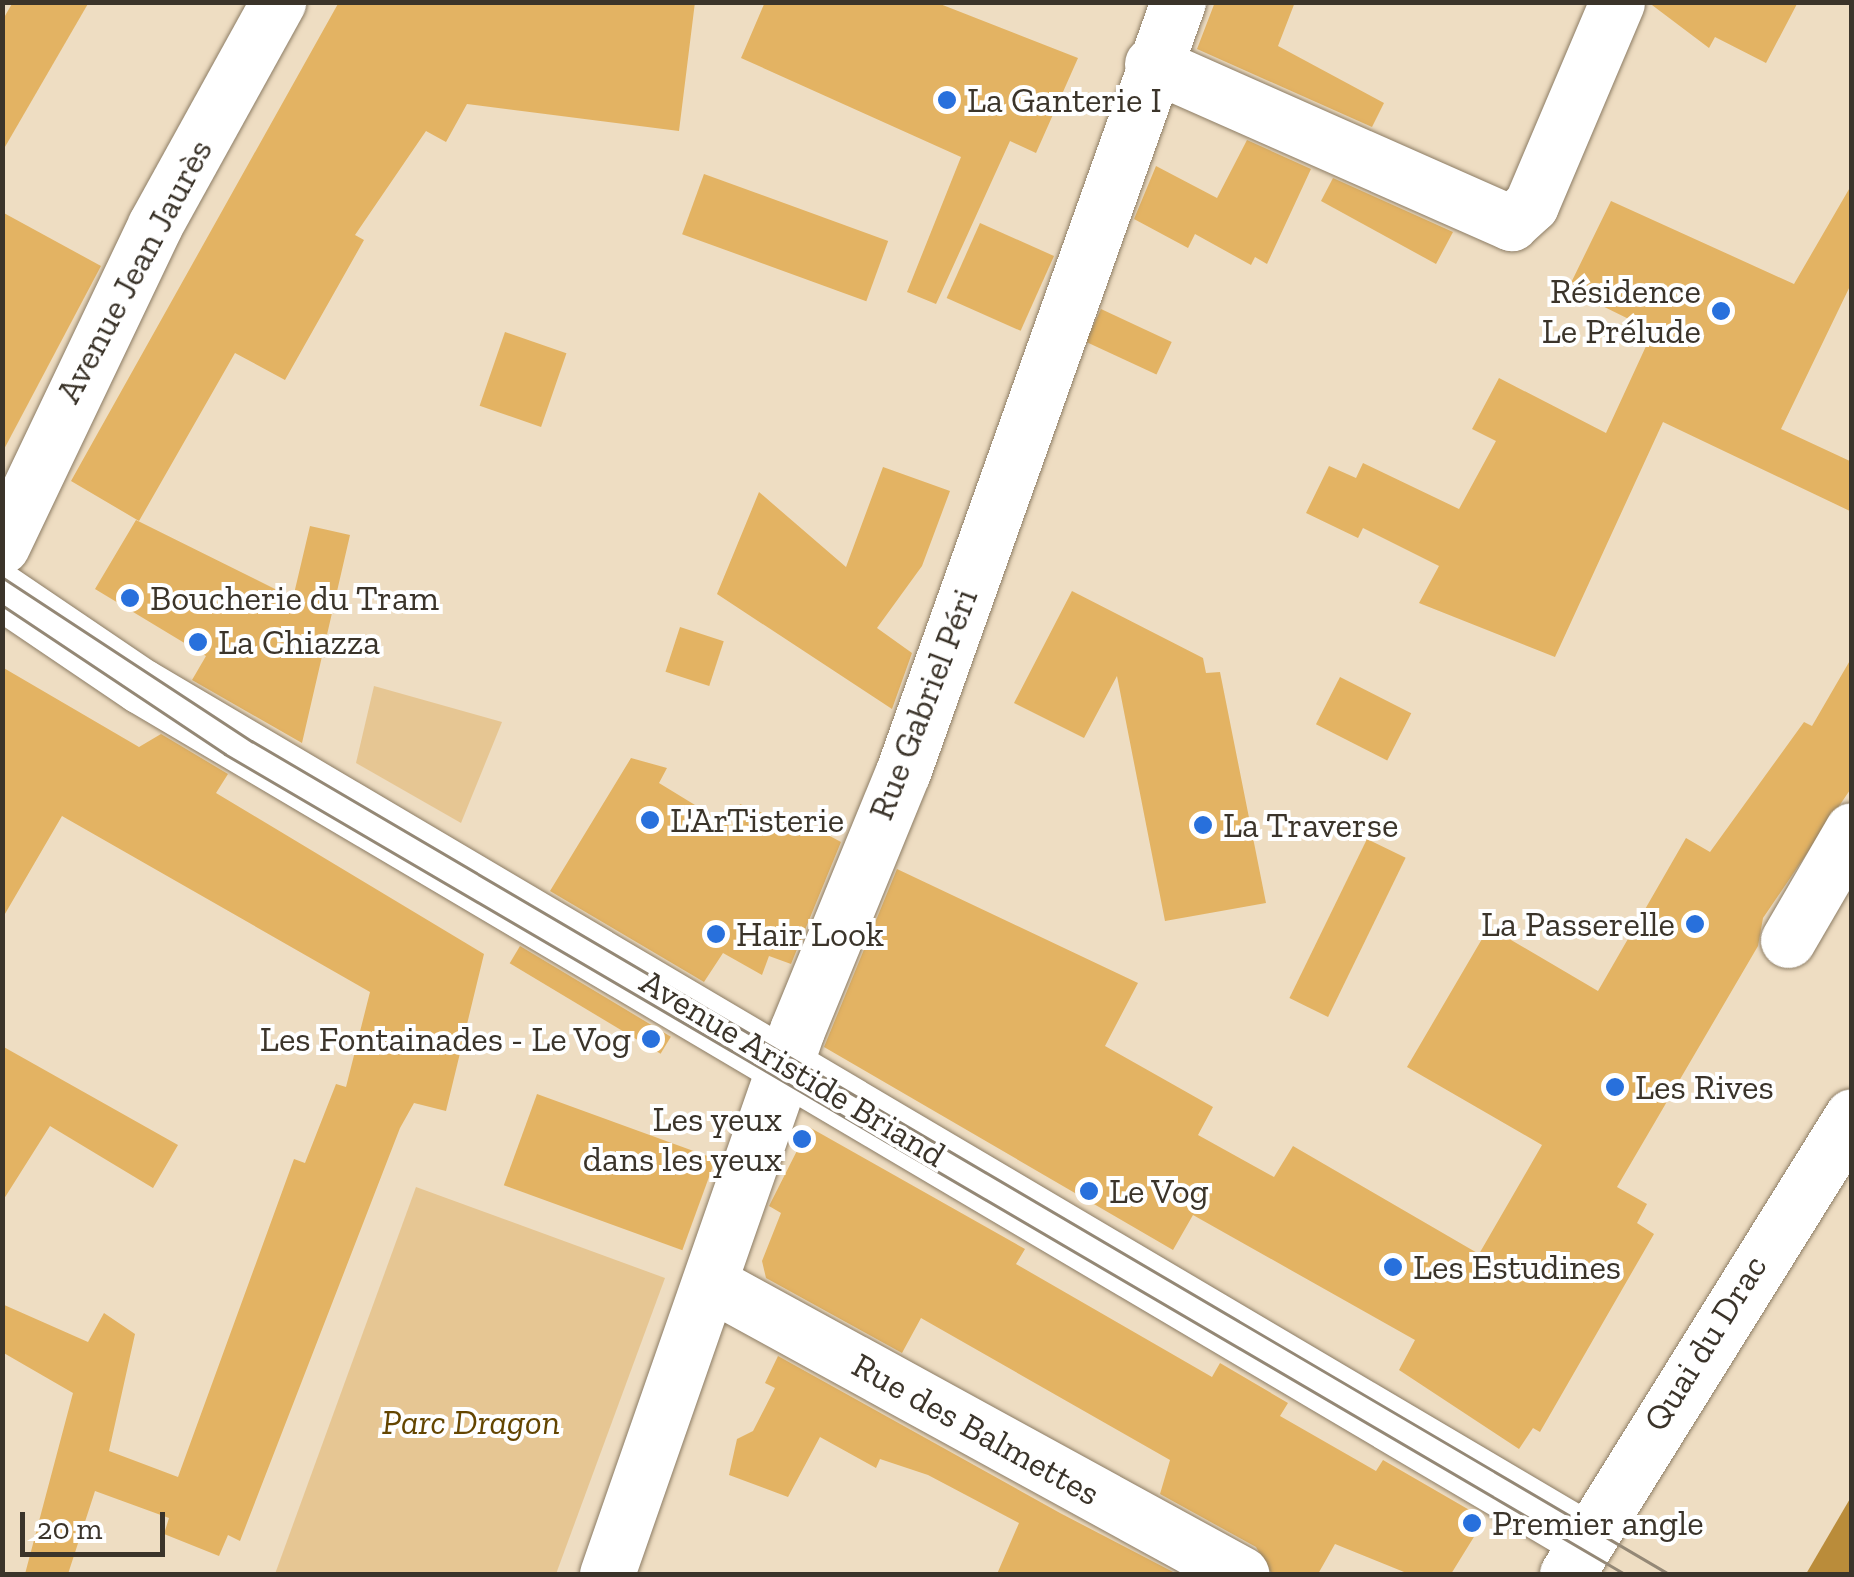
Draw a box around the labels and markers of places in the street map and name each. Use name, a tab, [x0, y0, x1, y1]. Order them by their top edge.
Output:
place label: La Ganterie I	[967, 79, 1162, 121]
marker: La Ganterie I	[936, 89, 958, 111]
place label: Résidence Le Prélude	[1542, 270, 1701, 352]
marker: Résidence Le Prélude	[1710, 300, 1732, 322]
place label: Boucherie du Tram	[150, 577, 440, 619]
marker: Boucherie du Tram	[119, 587, 141, 609]
place label: La Chiazza	[218, 621, 380, 663]
marker: La Chiazza	[187, 631, 209, 653]
place label: L'ArTisterie	[670, 799, 844, 841]
place label: La Traverse	[1223, 804, 1399, 846]
marker: L'ArTisterie	[639, 809, 661, 831]
marker: La Traverse	[1192, 814, 1214, 836]
place label: La Passerelle	[1481, 903, 1675, 945]
place label: Hair Look	[736, 913, 885, 955]
marker: La Passerelle	[1684, 913, 1706, 935]
marker: Hair Look	[705, 923, 727, 945]
place label: Les Fontainades - Le Vog	[259, 1018, 631, 1060]
marker: Les Fontainades - Le Vog	[640, 1028, 662, 1050]
place label: Les Rives	[1635, 1066, 1774, 1108]
marker: Les Rives	[1604, 1076, 1626, 1098]
place label: Les yeux dans les yeux	[582, 1098, 782, 1180]
marker: Les yeux dans les yeux	[791, 1128, 813, 1150]
place label: Le Vog	[1109, 1170, 1210, 1212]
marker: Le Vog	[1078, 1180, 1100, 1202]
place label: Les Estudines	[1413, 1246, 1621, 1288]
marker: Les Estudines	[1382, 1256, 1404, 1278]
place label: Premier angle	[1492, 1502, 1704, 1544]
marker: Premier angle	[1461, 1512, 1483, 1534]

